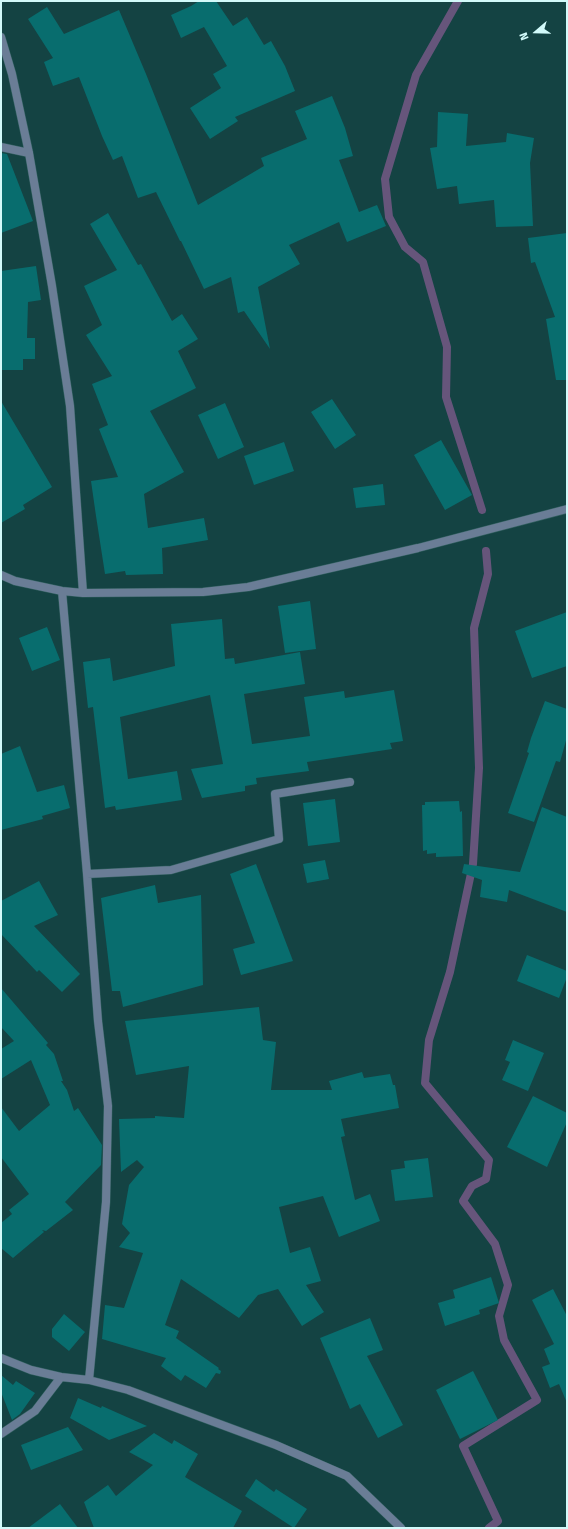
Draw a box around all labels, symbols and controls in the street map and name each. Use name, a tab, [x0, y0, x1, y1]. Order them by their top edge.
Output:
north arrow	[516, 12, 556, 52]
text: N	[517, 31, 532, 42]

